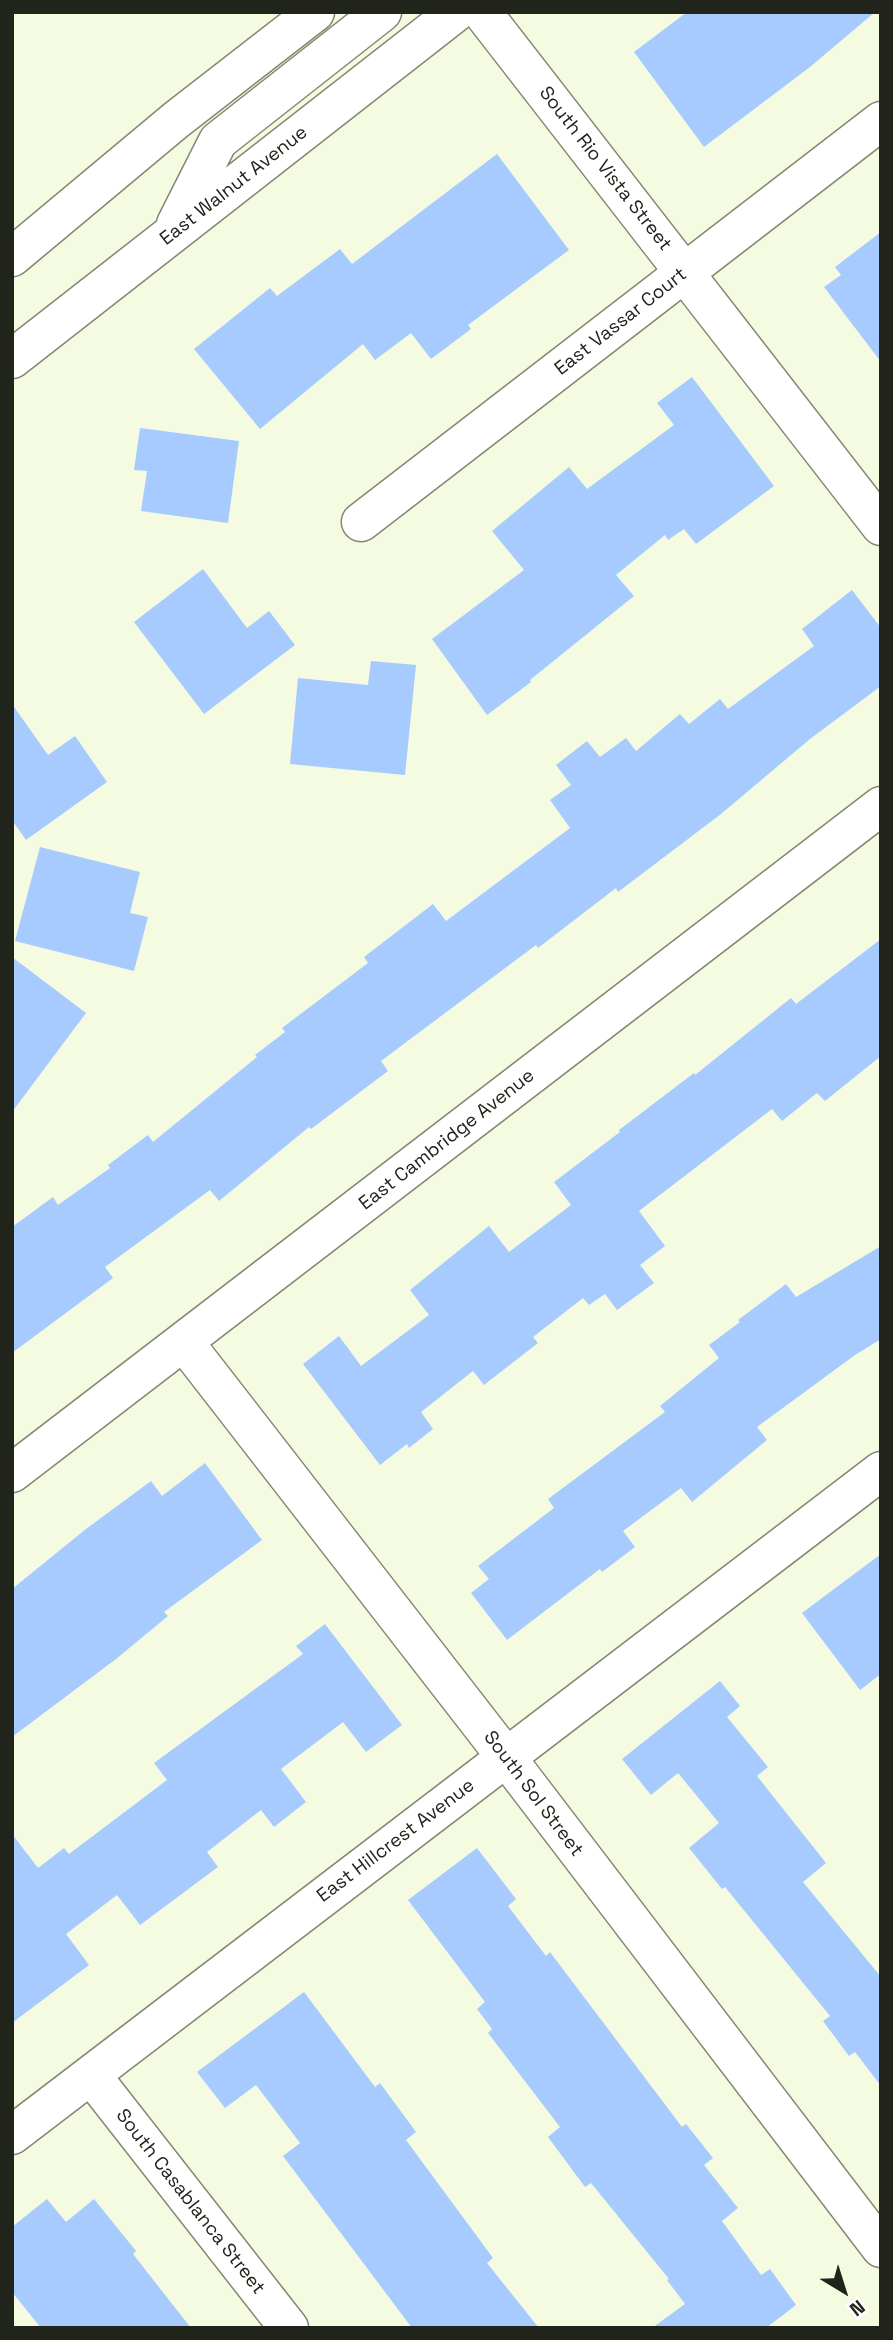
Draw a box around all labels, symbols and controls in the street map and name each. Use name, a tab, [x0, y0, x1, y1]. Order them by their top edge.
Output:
street label: South Rio Vista Street	[534, 82, 676, 256]
street label: East Walnut Avenue	[156, 121, 312, 251]
street label: East Vassar Court	[550, 263, 692, 381]
street label: East Cambridge Avenue	[355, 1064, 539, 1216]
street label: South Sol Street	[478, 1727, 588, 1861]
street label: East Hillcrest Avenue	[313, 1774, 479, 1908]
street label: South Casablanca Street	[111, 2105, 269, 2299]
north arrow	[809, 2256, 879, 2326]
text: N	[845, 2294, 870, 2322]

